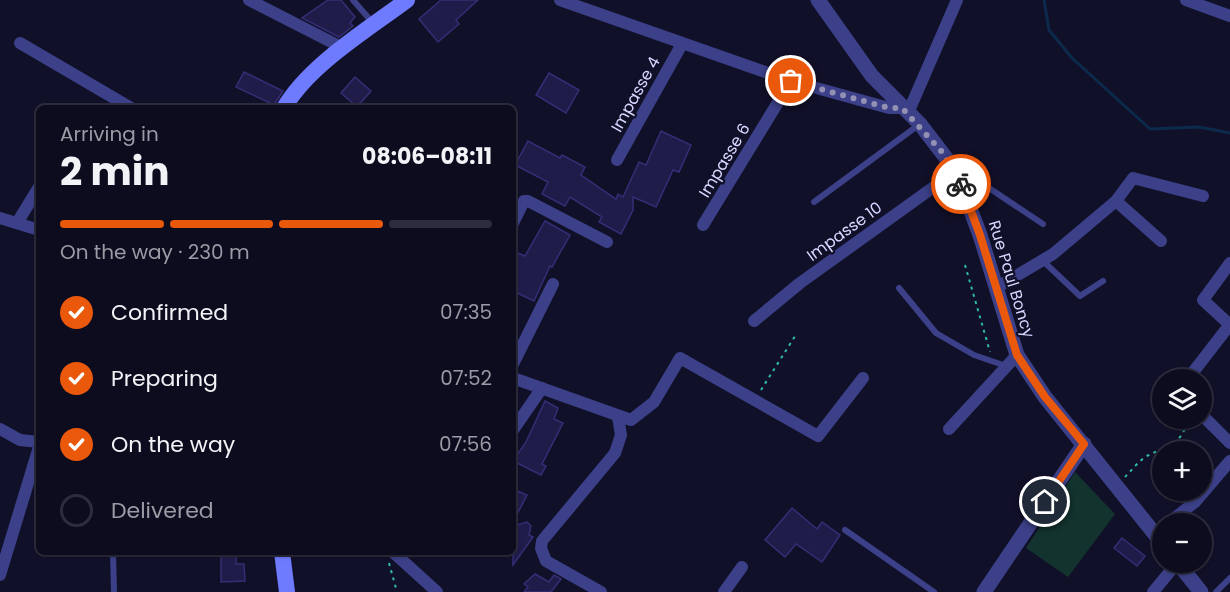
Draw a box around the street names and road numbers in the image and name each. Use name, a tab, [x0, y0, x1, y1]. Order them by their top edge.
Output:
street label: Impasse 4	[605, 52, 666, 136]
street label: Impasse 6	[693, 119, 756, 202]
street label: Impasse 10	[802, 196, 887, 267]
street label: Rue Paul Boncy	[983, 218, 1040, 341]

